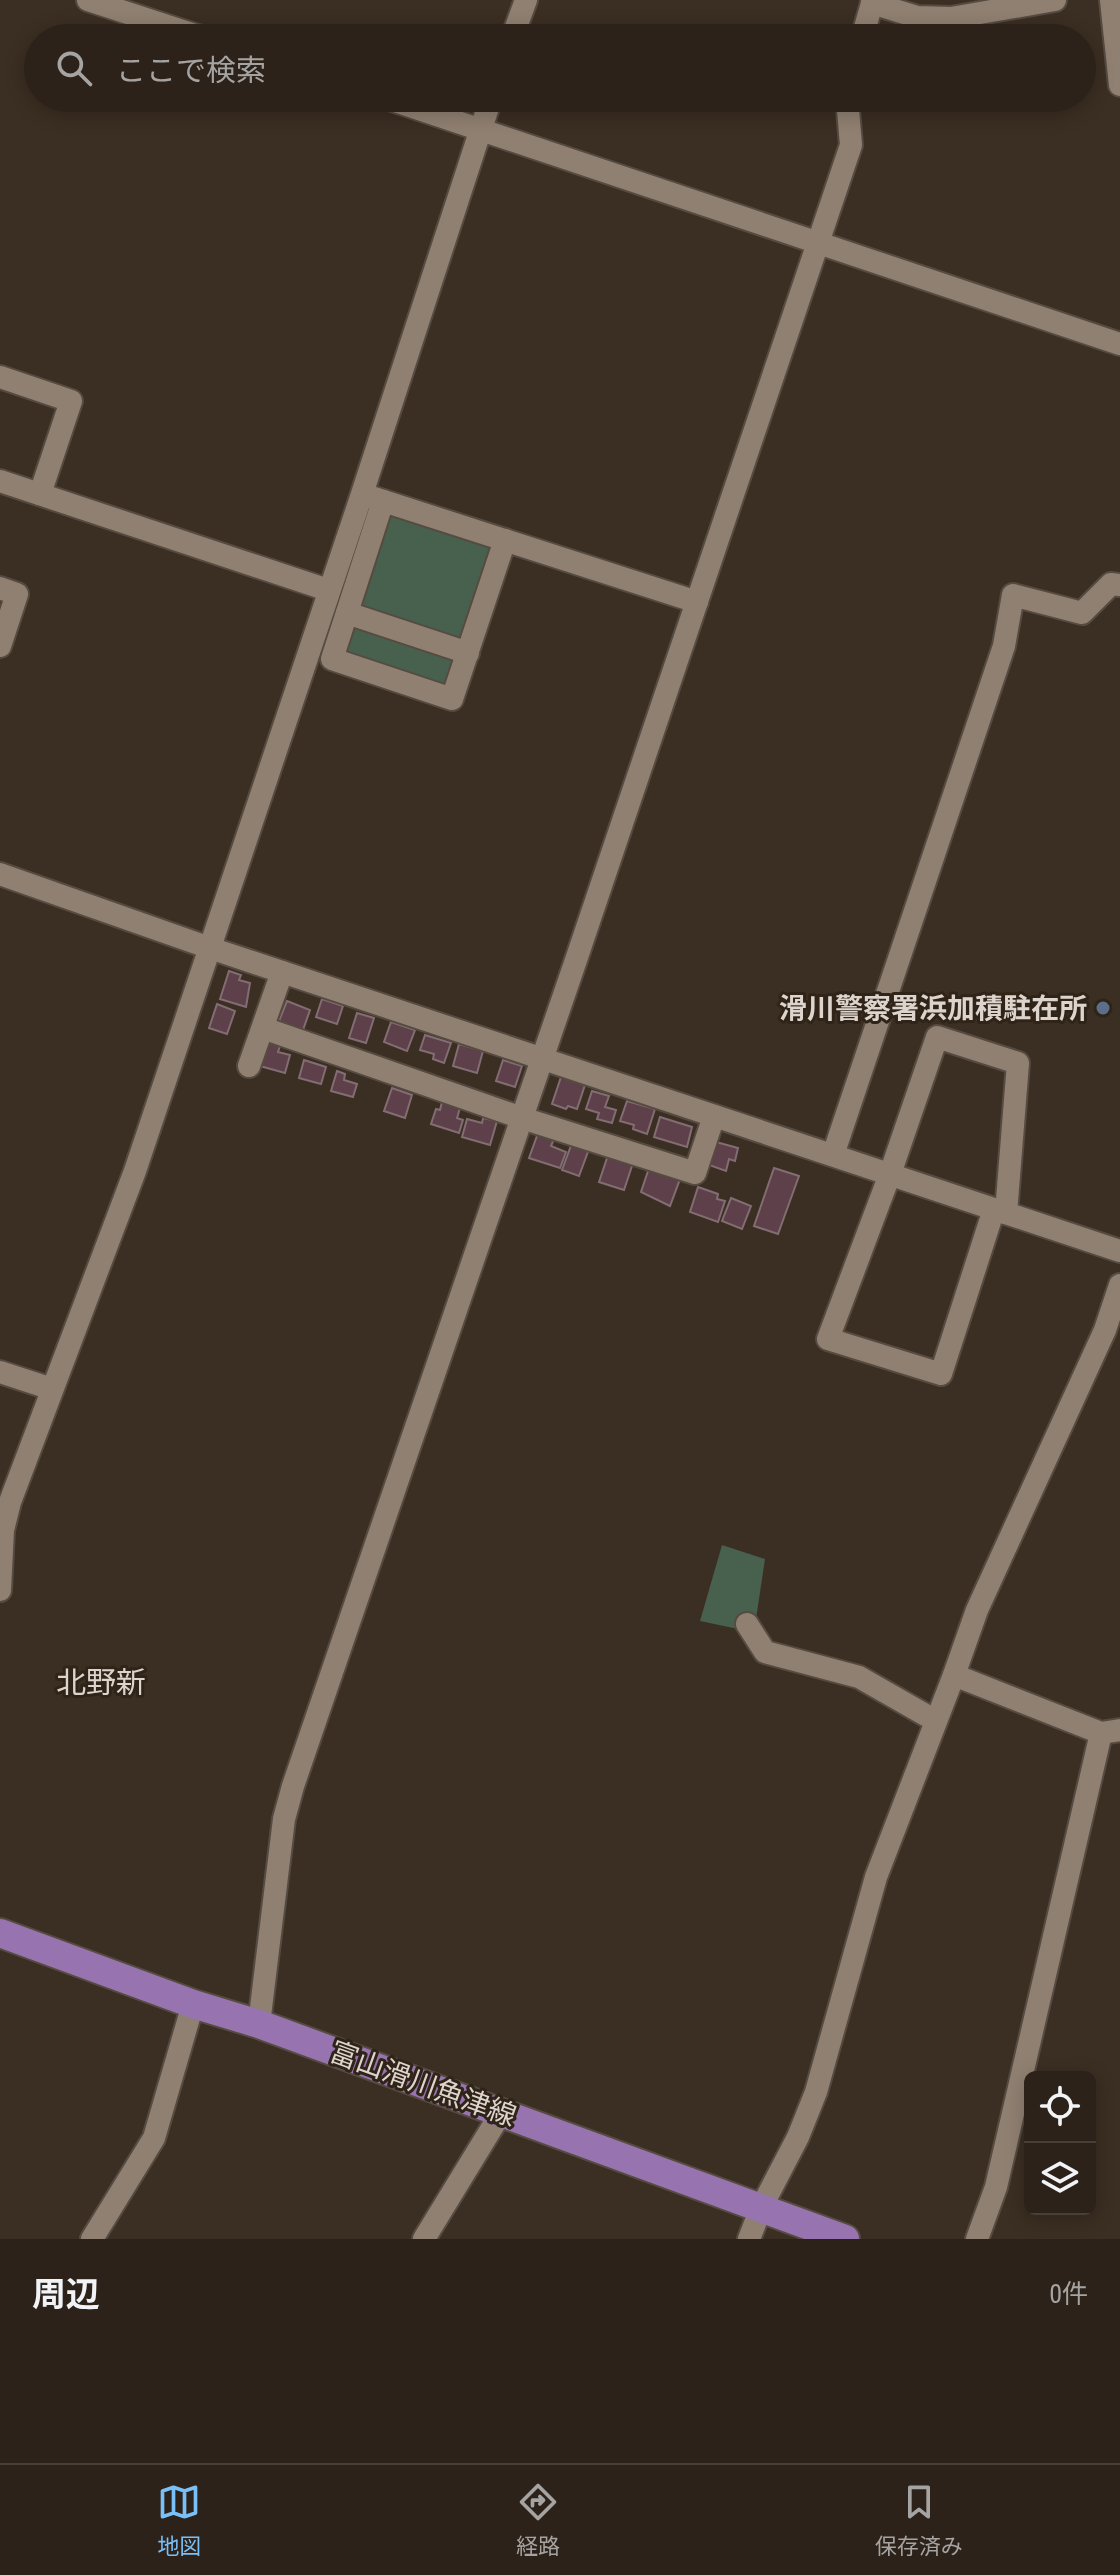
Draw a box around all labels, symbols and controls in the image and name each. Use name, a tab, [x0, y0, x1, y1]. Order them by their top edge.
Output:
search box	[24, 24, 1096, 112]
icon: search	[52, 46, 96, 90]
text: ここで検索	[116, 53, 266, 88]
place label: 滑川警察署浜加積駐在所	[779, 992, 1087, 1025]
marker: 滑川警察署浜加積駐在所	[1094, 999, 1112, 1017]
district label: 北野新	[56, 1665, 146, 1700]
street label: 富山滑川魚津線	[325, 2035, 521, 2133]
map controls	[1024, 2071, 1096, 2215]
button: locate	[1024, 2071, 1096, 2143]
button: layers	[1024, 2143, 1096, 2215]
text: 周辺	[32, 2274, 100, 2314]
text: 0件	[1049, 2279, 1088, 2309]
tab: 地図	[157, 2480, 201, 2560]
tab: 経路	[516, 2480, 560, 2560]
tab: 保存済み	[875, 2480, 963, 2560]

